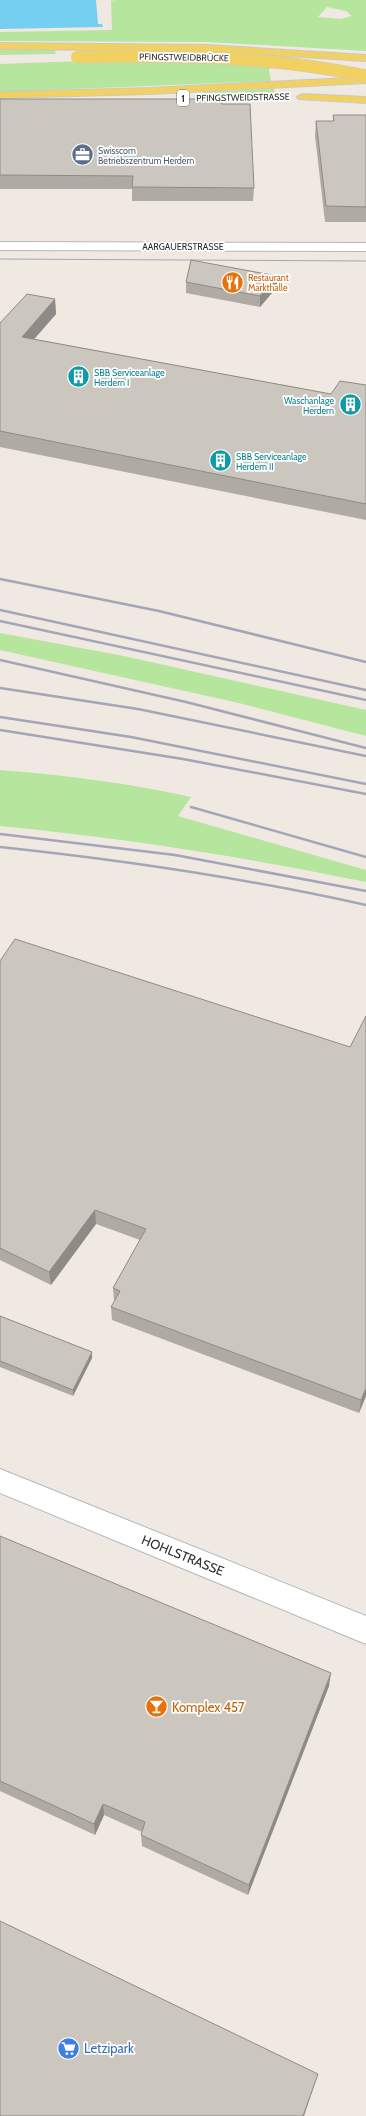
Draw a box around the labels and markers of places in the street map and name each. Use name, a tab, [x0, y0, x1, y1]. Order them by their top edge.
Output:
office icon: Swisscom Betriebszentrum Herdern	[69, 142, 95, 168]
place label: Swisscom Betriebszentrum Herdern	[98, 145, 194, 166]
restaurant icon: Restaurant Markthalle	[219, 269, 245, 295]
place label: Restaurant Markthalle	[248, 272, 289, 293]
building icon: SBB Serviceanlage Herdern I	[65, 364, 91, 390]
place label: SBB Serviceanlage Herdern I	[94, 367, 165, 388]
building icon: Waschanlage Herdern	[337, 392, 363, 418]
place label: Waschanlage Herdern	[284, 395, 334, 416]
building icon: SBB Serviceanlage Herdern II	[207, 448, 233, 474]
place label: SBB Serviceanlage Herdern II	[236, 451, 307, 472]
bar icon: Komplex 457	[143, 1694, 169, 1720]
place label: Komplex 457	[172, 1699, 245, 1715]
supermarket icon: Letzipark	[55, 2035, 81, 2061]
place label: Letzipark	[84, 2040, 134, 2056]

